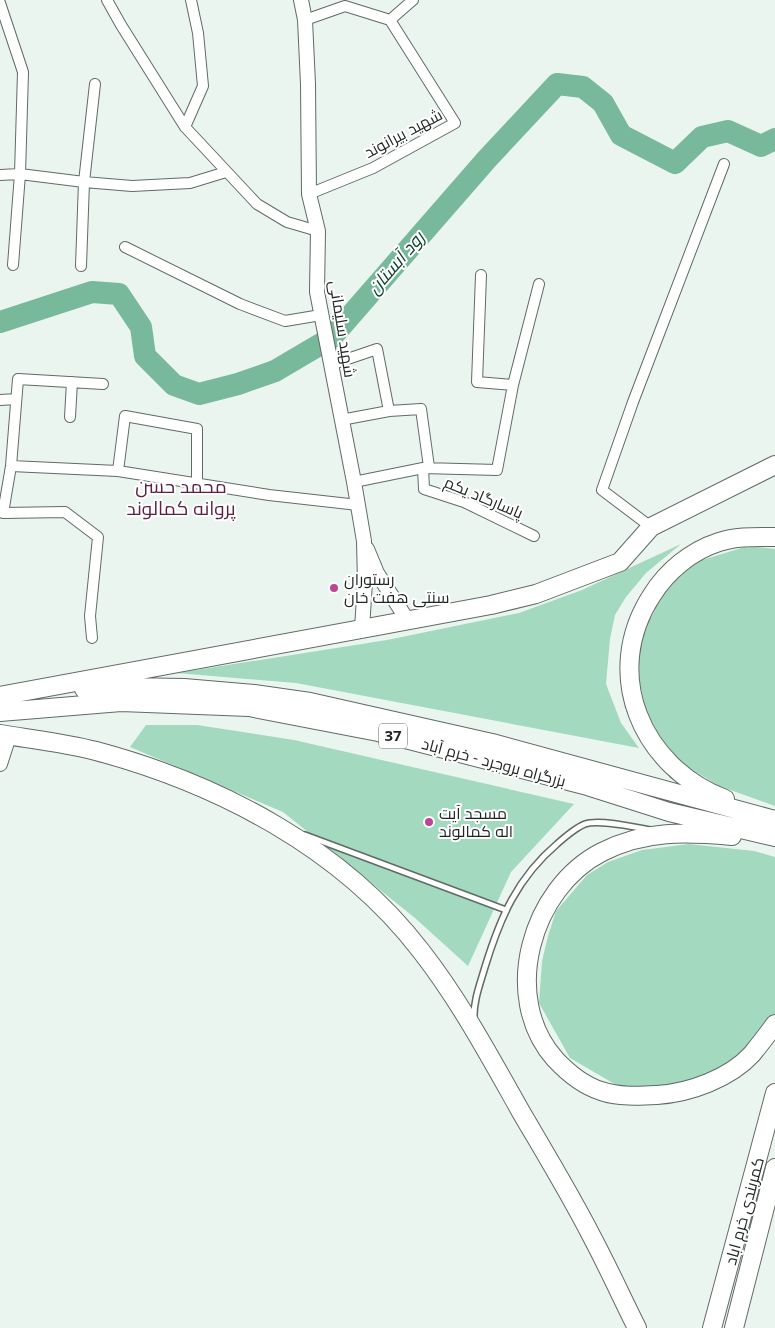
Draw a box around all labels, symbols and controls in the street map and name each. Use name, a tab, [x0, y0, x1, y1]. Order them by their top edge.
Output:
street label: شهید بیرانوند	[360, 103, 446, 163]
water label: رود آبستان	[361, 225, 430, 299]
street label: شهید سلیمانی	[324, 279, 362, 379]
street label: پاسارگاد یکم	[441, 470, 528, 525]
district label: محمد حسن پروانه کمالوند	[127, 473, 235, 521]
place label: رستوران سنتی هفت خان	[344, 568, 449, 608]
marker: رستوران سنتی هفت خان	[328, 582, 340, 594]
road number: 37	[379, 724, 407, 748]
street label: بزرگراه بروجرد - خرم آباد	[419, 732, 568, 793]
place label: مسجد آیت اله کمالوند	[439, 802, 513, 842]
marker: مسجد آیت اله کمالوند	[423, 816, 435, 828]
street label: کمربندی خرم اباد	[719, 1155, 770, 1267]

